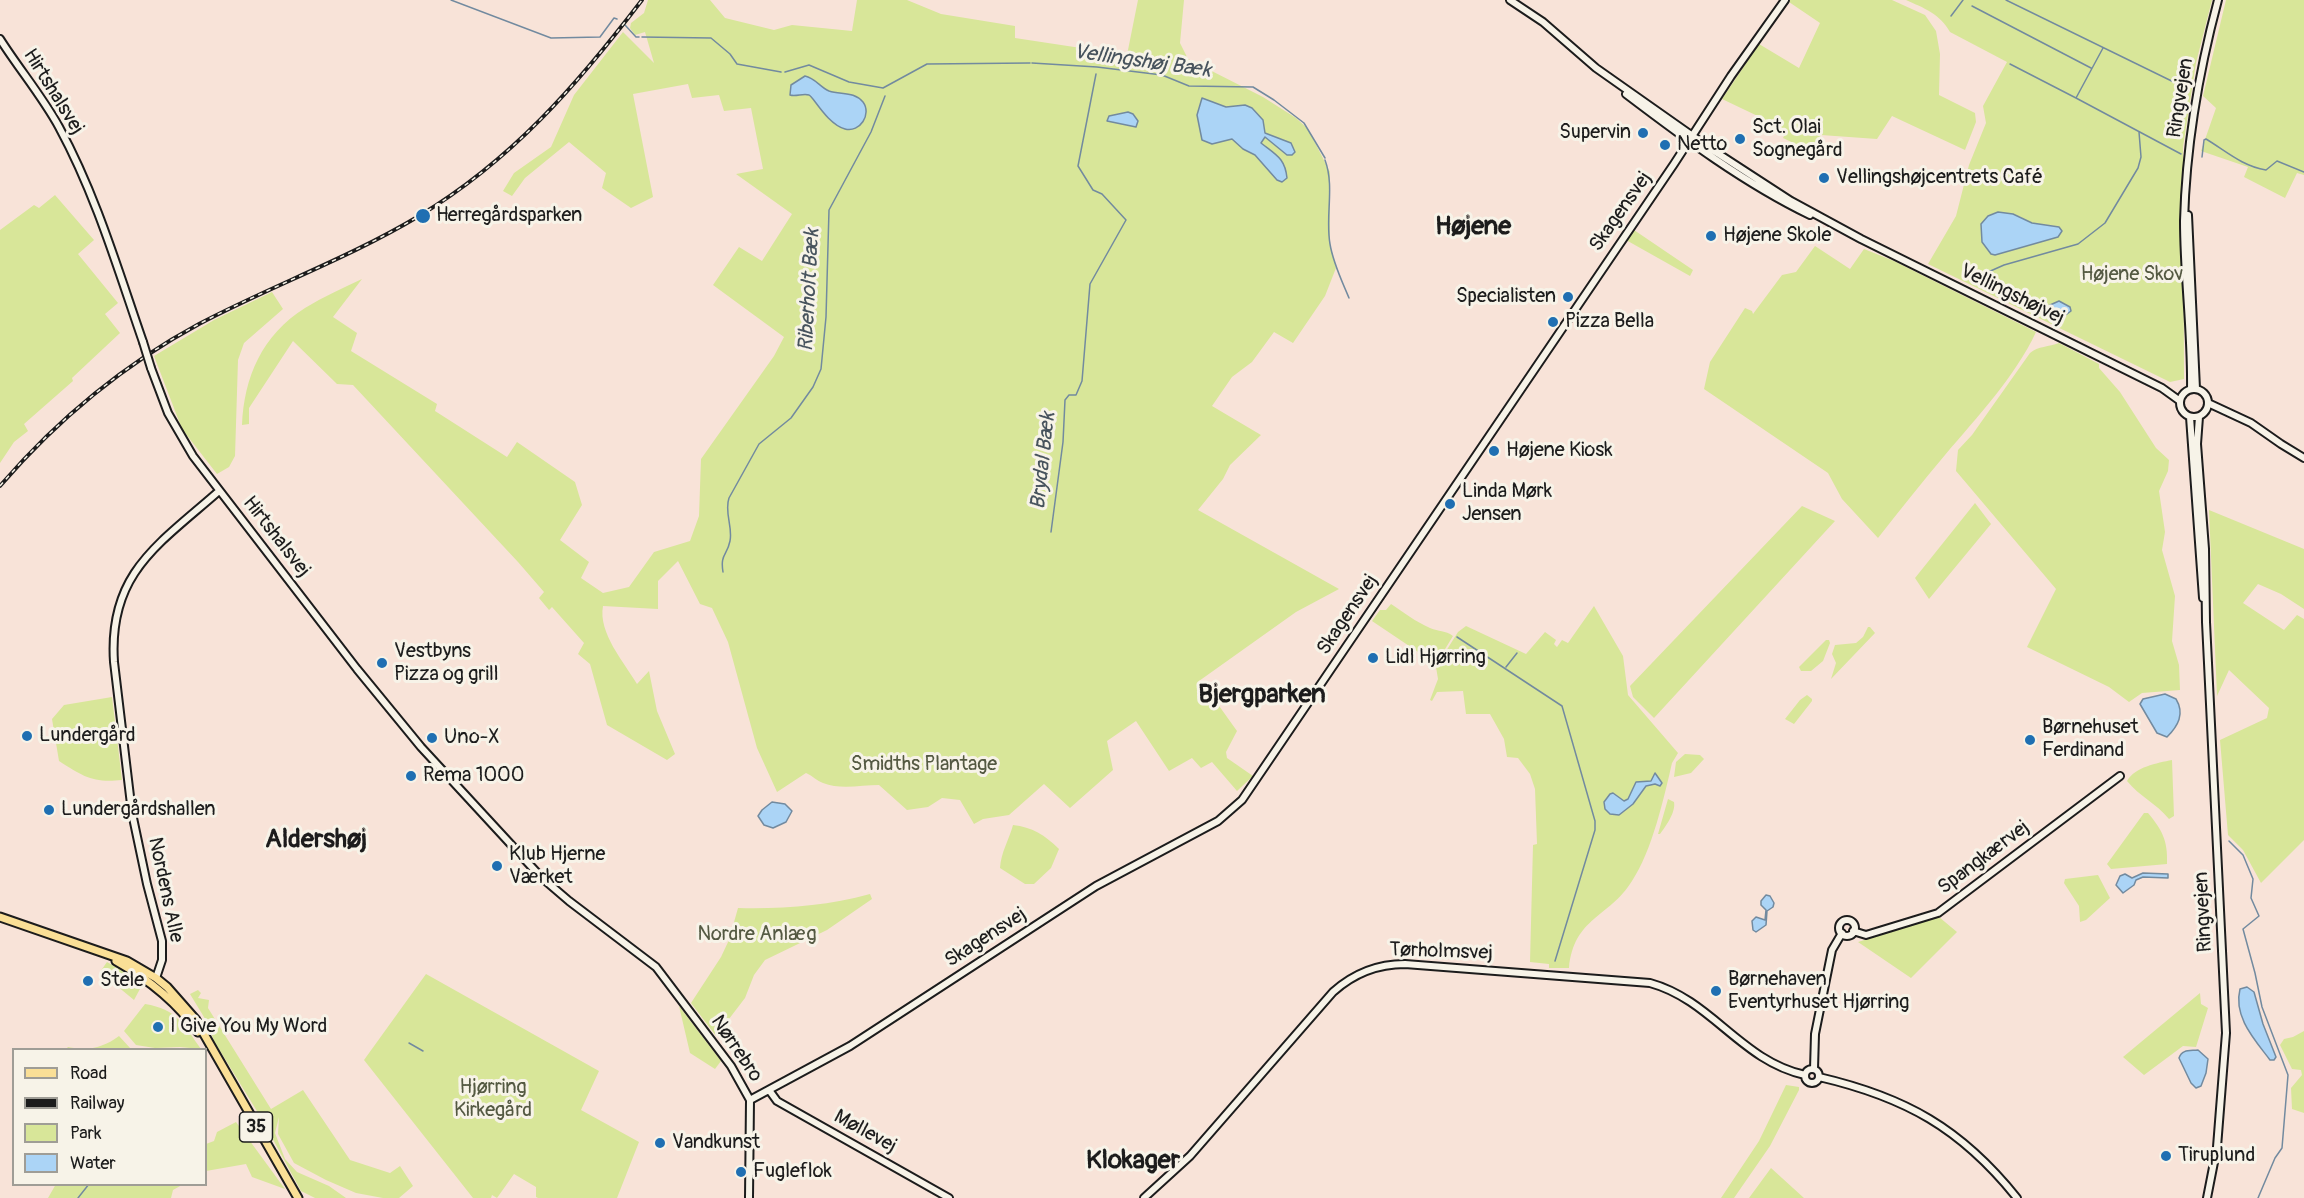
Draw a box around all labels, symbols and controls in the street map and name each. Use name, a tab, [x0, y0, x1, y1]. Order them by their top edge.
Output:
water label: Vellingshøj Bæk	[1072, 40, 1212, 84]
street label: Hirtshalsvej	[17, 45, 89, 139]
street label: Ringvejen	[2163, 56, 2199, 140]
place label: Sct. Olai Sognegård	[1752, 116, 1843, 163]
place label: Supervin	[1559, 121, 1631, 145]
marker: Supervin	[1636, 126, 1650, 140]
marker: Sct. Olai Sognegård	[1733, 132, 1747, 146]
place label: Netto	[1677, 133, 1727, 157]
marker: Netto	[1658, 138, 1672, 152]
place label: Vellingshøjcentrets Café	[1836, 166, 2043, 190]
street label: Skagensvej	[1585, 167, 1657, 257]
marker: Vellingshøjcentrets Café	[1817, 171, 1831, 185]
place label: Herregårdsparken	[436, 204, 582, 228]
marker: Herregårdsparken	[414, 207, 432, 225]
district label: Højene	[1435, 211, 1511, 243]
place label: Højene Skole	[1723, 224, 1831, 248]
water label: Riberholt Bæk	[794, 228, 826, 352]
marker: Højene Skole	[1704, 229, 1718, 243]
street label: Vellingshøjvej	[1956, 259, 2068, 331]
park label: Højene Skov	[2081, 263, 2183, 287]
place label: Specialisten	[1456, 285, 1556, 309]
marker: Specialisten	[1561, 290, 1575, 304]
place label: Pizza Bella	[1565, 310, 1654, 334]
marker: Pizza Bella	[1546, 315, 1560, 329]
water label: Brydal Bæk	[1026, 411, 1062, 511]
place label: Højene Kiosk	[1506, 439, 1613, 463]
marker: Højene Kiosk	[1487, 444, 1501, 458]
place label: Linda Mørk Jensen	[1462, 480, 1552, 527]
street label: Hirtshalsvej	[237, 492, 315, 582]
marker: Linda Mørk Jensen	[1443, 497, 1457, 511]
street label: Skagensvej	[1312, 570, 1384, 660]
place label: Vestbyns Pizza og grill	[394, 640, 498, 687]
place label: Lidl Hjørring	[1385, 646, 1486, 670]
marker: Lidl Hjørring	[1366, 651, 1380, 665]
marker: Vestbyns Pizza og grill	[375, 656, 389, 670]
district label: Bjergparken	[1198, 679, 1326, 711]
place label: Børnehuset Ferdinand	[2042, 716, 2139, 763]
place label: Lundergård	[39, 724, 136, 748]
place label: Uno-X	[444, 726, 500, 750]
marker: Lundergård	[20, 729, 34, 743]
marker: Uno-X	[425, 731, 439, 745]
marker: Børnehuset Ferdinand	[2023, 733, 2037, 747]
park label: Smidths Plantage	[851, 753, 997, 777]
place label: Rema 1000	[423, 764, 524, 788]
marker: Rema 1000	[404, 769, 418, 783]
place label: Lundergårdshallen	[61, 798, 216, 822]
marker: Lundergårdshallen	[42, 803, 56, 817]
street label: Spangkærvej	[1934, 816, 2034, 900]
district label: Aldershøj	[265, 824, 367, 856]
street label: Nordens Alle	[142, 835, 188, 945]
place label: Klub Hjerne Værket	[509, 843, 605, 890]
marker: Klub Hjerne Værket	[490, 859, 504, 873]
street label: Ringvejen	[2190, 871, 2218, 953]
street label: Skagensvej	[941, 903, 1031, 973]
park label: Nordre Anlæg	[698, 923, 816, 947]
street label: Tørholmsvej	[1389, 938, 1493, 966]
place label: Børnehaven Eventyrhuset Hjørring	[1728, 968, 1909, 1015]
place label: Stele	[100, 969, 144, 993]
marker: Stele	[81, 974, 95, 988]
marker: Børnehaven Eventyrhuset Hjørring	[1709, 984, 1723, 998]
street label: Nørrebro	[705, 1011, 767, 1087]
place label: I Give You My Word	[170, 1015, 327, 1039]
marker: I Give You My Word	[151, 1020, 165, 1034]
legend	[12, 1048, 207, 1186]
text: Road	[70, 1062, 107, 1085]
park label: Hjørring Kirkegård	[454, 1076, 532, 1123]
text: Railway	[70, 1092, 125, 1115]
street label: Møllevej	[829, 1105, 901, 1159]
road number: 35	[240, 1112, 272, 1142]
text: Park	[70, 1122, 102, 1145]
place label: Vandkunst	[672, 1131, 760, 1155]
marker: Vandkunst	[653, 1136, 667, 1150]
place label: Tiruplund	[2178, 1144, 2255, 1168]
district label: Klokager	[1086, 1145, 1180, 1177]
marker: Tiruplund	[2159, 1149, 2173, 1163]
text: Water	[70, 1152, 116, 1175]
place label: Fugleflok	[753, 1160, 832, 1184]
marker: Fugleflok	[734, 1165, 748, 1179]

